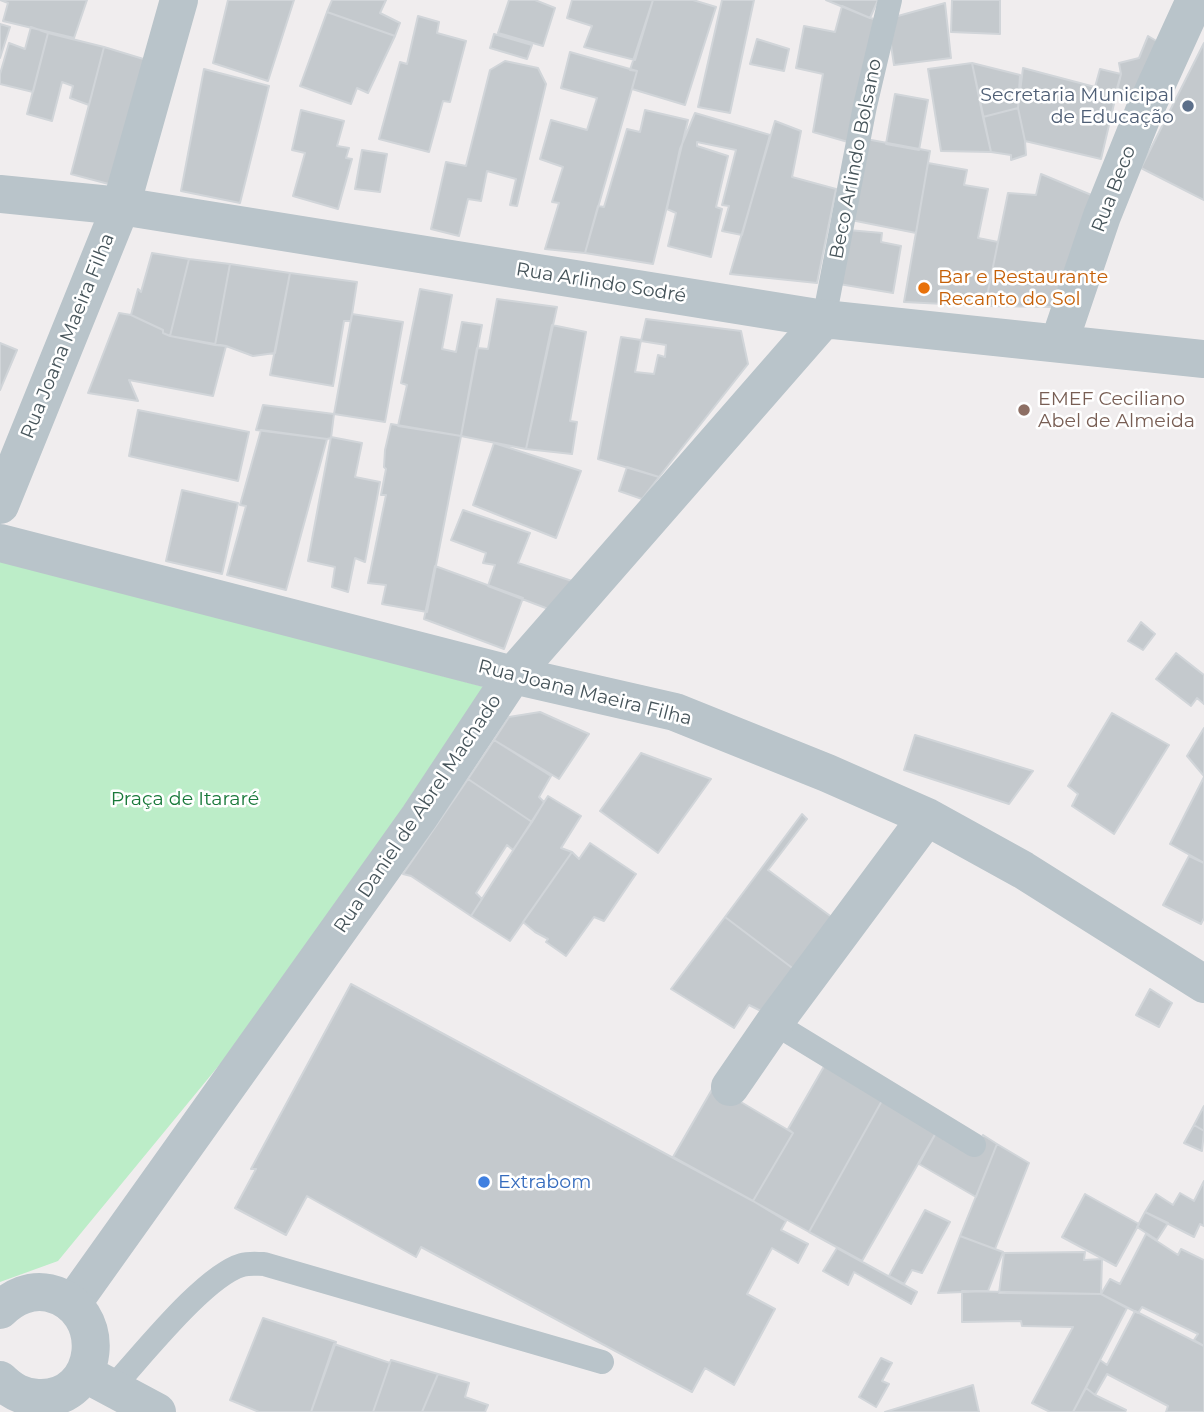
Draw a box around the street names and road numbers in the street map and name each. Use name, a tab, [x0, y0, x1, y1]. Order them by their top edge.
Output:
street label: Beco Arlindo Bolsano	[825, 57, 887, 261]
street label: Rua Beco	[1087, 142, 1141, 236]
street label: Rua Joana Maeira Filha	[16, 230, 120, 442]
street label: Rua Arlindo Sodré	[514, 258, 688, 308]
street label: Rua Joana Maeira Filha	[476, 655, 694, 731]
street label: Rua Daniel de Abrel Machado	[330, 690, 506, 938]

